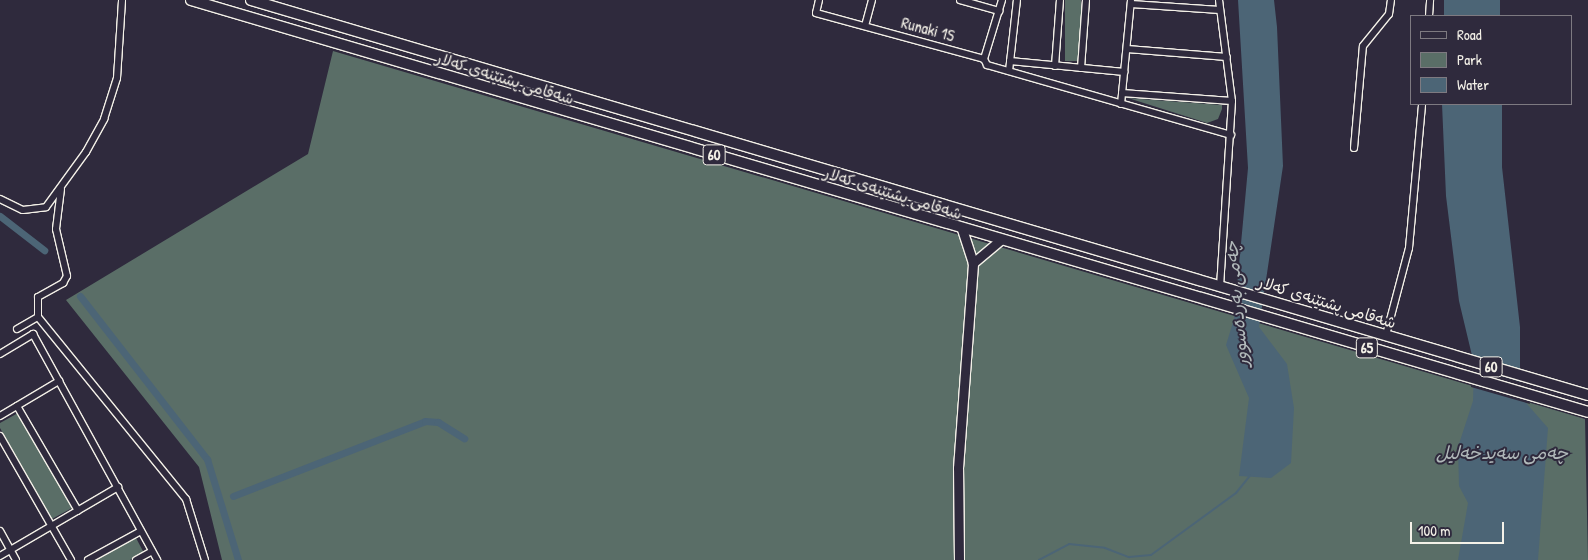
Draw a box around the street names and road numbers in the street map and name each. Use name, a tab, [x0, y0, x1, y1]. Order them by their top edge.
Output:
street label: Runaki 1S	[899, 13, 957, 45]
street label: شەقامی پشتێنەی کەلار	[433, 48, 577, 108]
road number: 60	[702, 142, 726, 168]
street label: شەقامی پشتێنەی کەلار	[821, 163, 965, 223]
street label: شەقامی پشتێنەی کەلار	[1255, 272, 1399, 332]
road number: 65	[1356, 336, 1378, 360]
road number: 60	[1478, 354, 1504, 380]

